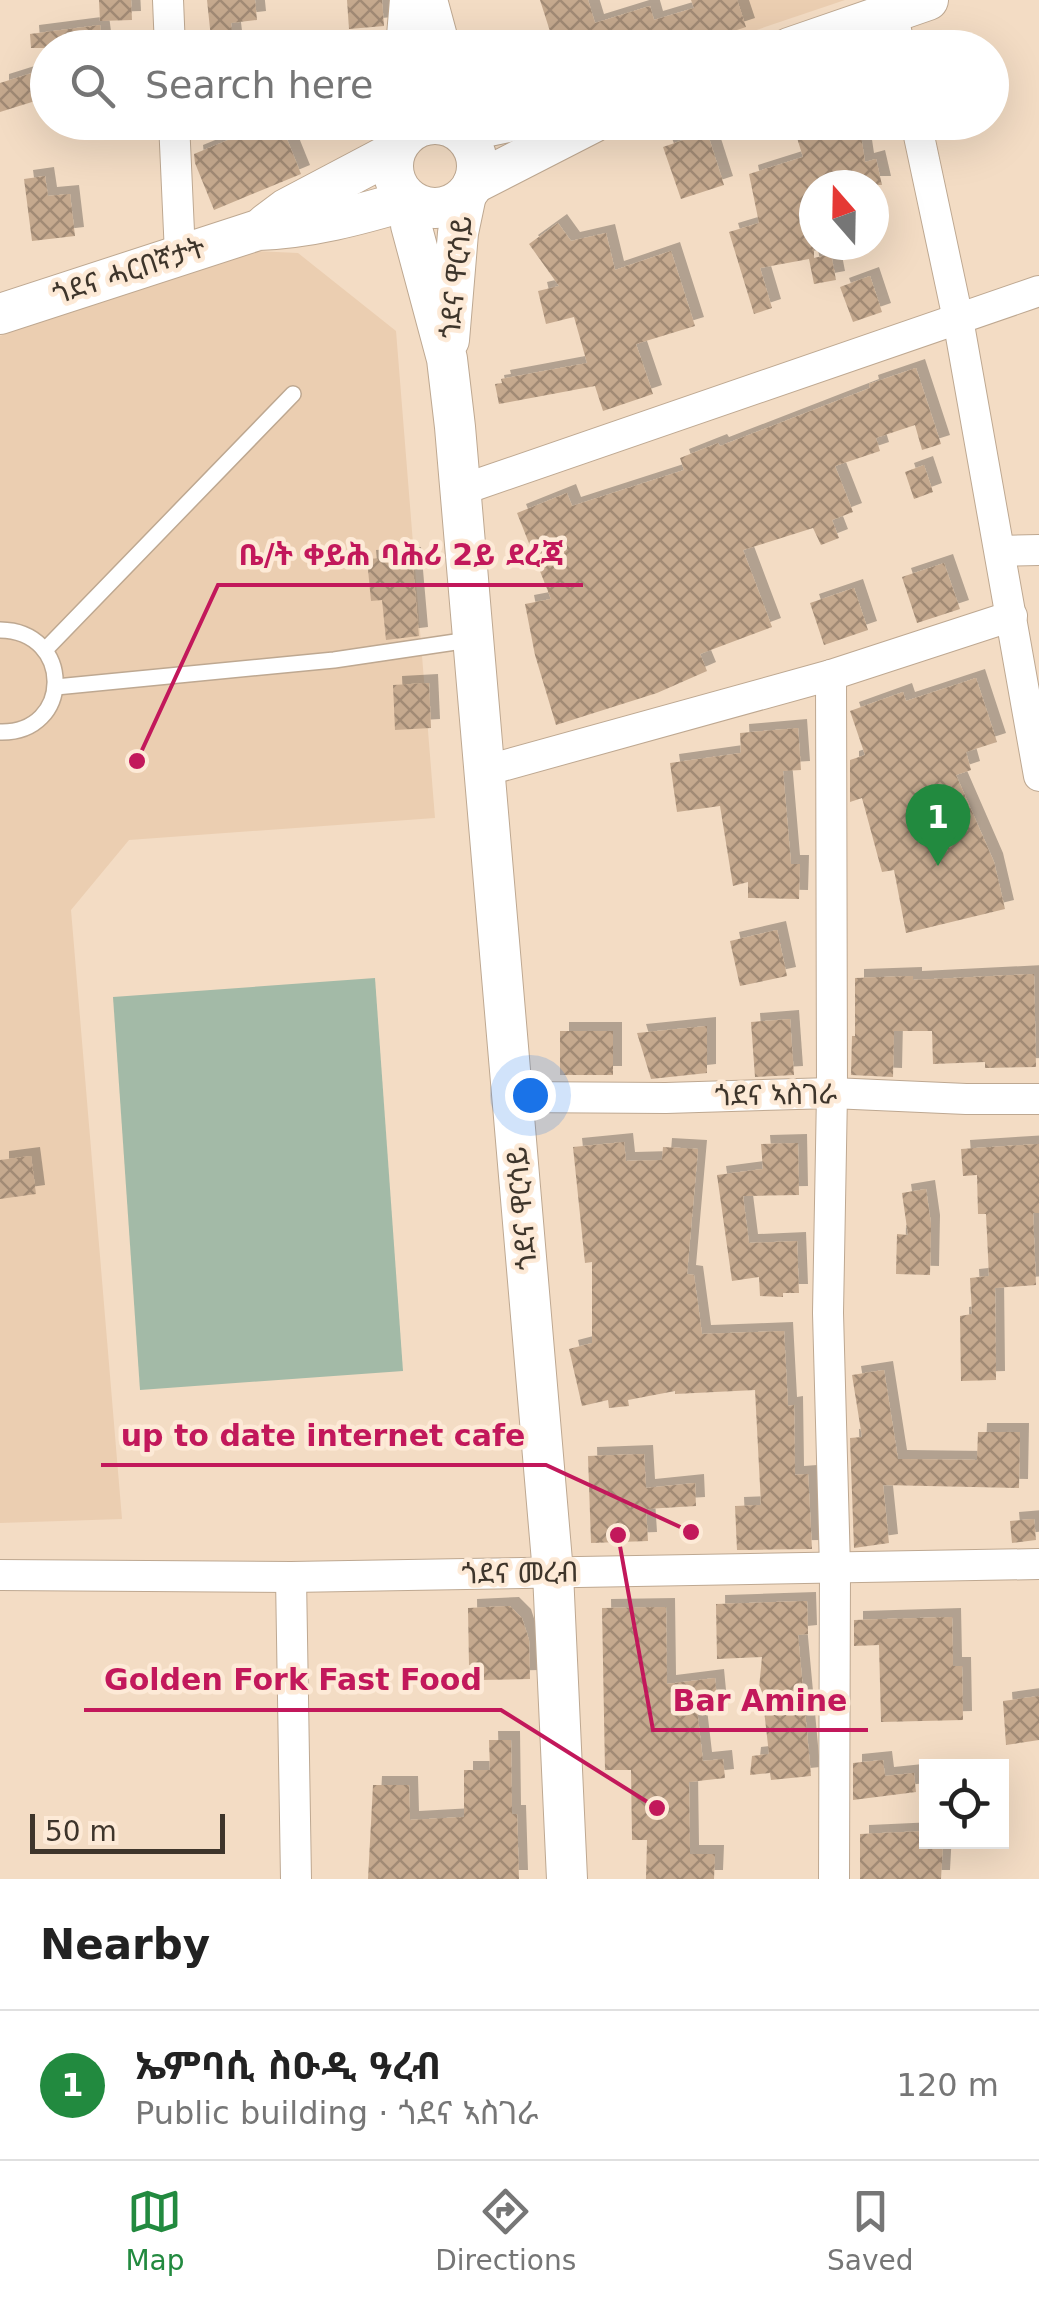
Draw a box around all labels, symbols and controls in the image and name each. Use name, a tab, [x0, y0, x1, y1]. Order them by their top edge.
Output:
search box	[30, 30, 1009, 140]
icon: search	[65, 58, 120, 113]
text: Search here	[145, 63, 373, 107]
north arrow	[799, 170, 889, 260]
street label: ጎደና ዋርሳይ	[433, 214, 479, 340]
street label: ጎደና ሓርበኛታት	[48, 231, 210, 311]
callout: ቤ/ት ቀይሕ ባሕሪ 2ይ ደረጃ	[218, 525, 583, 585]
text: ቤ/ት ቀይሕ ባሕሪ 2ይ ደረጃ	[239, 537, 563, 572]
pin: 1	[906, 784, 970, 866]
your location	[505, 1070, 556, 1121]
street label: ጎደና ኣስገራ	[715, 1077, 838, 1113]
street label: ጎደና ዋርሳይ	[500, 1145, 544, 1271]
callout: up to date internet cafe	[101, 1405, 546, 1465]
text: up to date internet cafe	[121, 1418, 525, 1453]
street label: ጎደና መረብ	[461, 1555, 579, 1591]
callout: Golden Fork Fast Food	[84, 1650, 501, 1710]
text: Golden Fork Fast Food	[104, 1662, 482, 1697]
callout: Bar Amine	[653, 1670, 868, 1730]
text: Bar Amine	[673, 1683, 847, 1718]
map controls	[919, 1759, 1009, 1849]
button: locate	[919, 1759, 1009, 1849]
scale bar	[30, 1809, 225, 1854]
text: 50 m	[45, 1815, 117, 1848]
text: Nearby	[40, 1920, 210, 1969]
text: ኤምባሲ ስዑዲ ዓረብ	[135, 2044, 441, 2088]
text: 1	[61, 2066, 84, 2104]
text: 120 m	[897, 2066, 999, 2104]
text: Public building · ጎደና ኣስገራ	[135, 2094, 538, 2132]
tab: Map	[125, 2184, 184, 2277]
tab: Directions	[435, 2184, 576, 2277]
tab: Saved	[827, 2184, 914, 2277]

